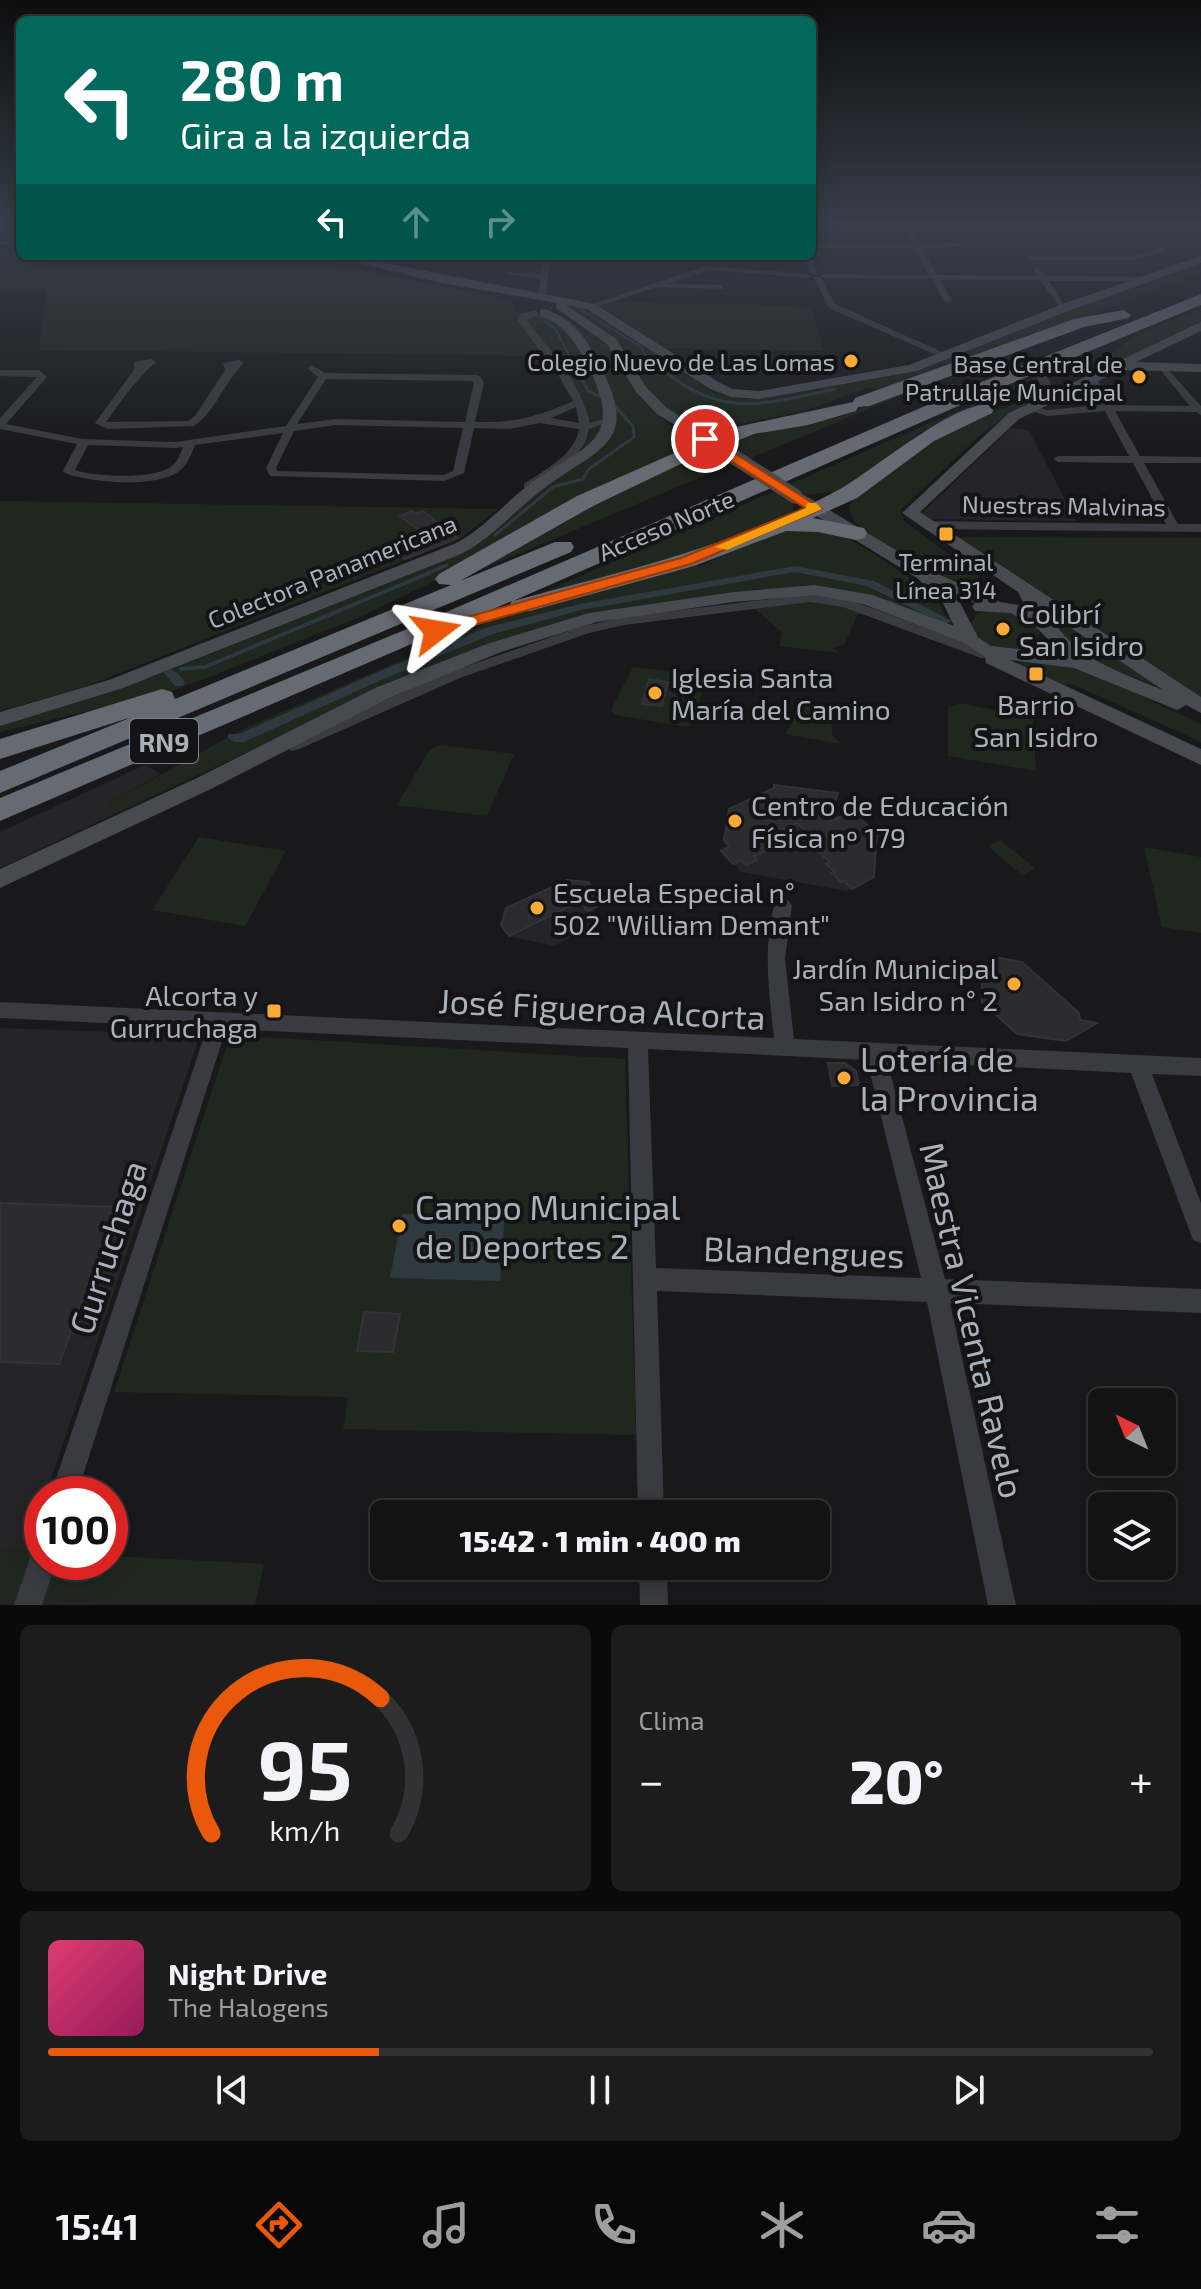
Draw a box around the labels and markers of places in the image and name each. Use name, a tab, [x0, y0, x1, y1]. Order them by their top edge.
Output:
place label: Colegio Nuevo de Las Lomas	[527, 347, 835, 376]
place label: Base Central de Patrullaje Municipal	[905, 349, 1123, 406]
marker: Colegio Nuevo de Las Lomas	[842, 352, 860, 370]
marker: Base Central de Patrullaje Municipal	[1130, 368, 1148, 386]
pin	[671, 405, 739, 473]
marker: Terminal Línea 314	[937, 525, 955, 543]
place label: Terminal Línea 314	[895, 547, 997, 604]
place label: Colibrí San Isidro	[1019, 596, 1144, 662]
marker: Colibrí San Isidro	[994, 620, 1012, 638]
place label: Iglesia Santa María del Camino	[671, 660, 891, 726]
marker: Barrio San Isidro	[1027, 665, 1045, 683]
marker: Iglesia Santa María del Camino	[646, 684, 664, 702]
place label: Barrio San Isidro	[974, 687, 1098, 753]
place label: Centro de Educación Física nº 179	[751, 788, 1009, 854]
marker: Centro de Educación Física nº 179	[726, 812, 744, 830]
place label: Escuela Especial n° 502 "William Demant"	[553, 875, 830, 941]
marker: Escuela Especial n° 502 "William Demant"	[528, 899, 546, 917]
place label: Jardín Municipal San Isidro n° 2	[792, 951, 999, 1017]
marker: Jardín Municipal San Isidro n° 2	[1005, 975, 1023, 993]
place label: Alcorta y Gurruchaga	[110, 978, 258, 1044]
marker: Alcorta y Gurruchaga	[265, 1002, 283, 1020]
place label: Lotería de la Provincia	[860, 1038, 1039, 1118]
marker: Lotería de la Provincia	[835, 1069, 853, 1087]
place label: Campo Municipal de Deportes 2	[415, 1186, 680, 1266]
marker: Campo Municipal de Deportes 2	[390, 1217, 408, 1235]

